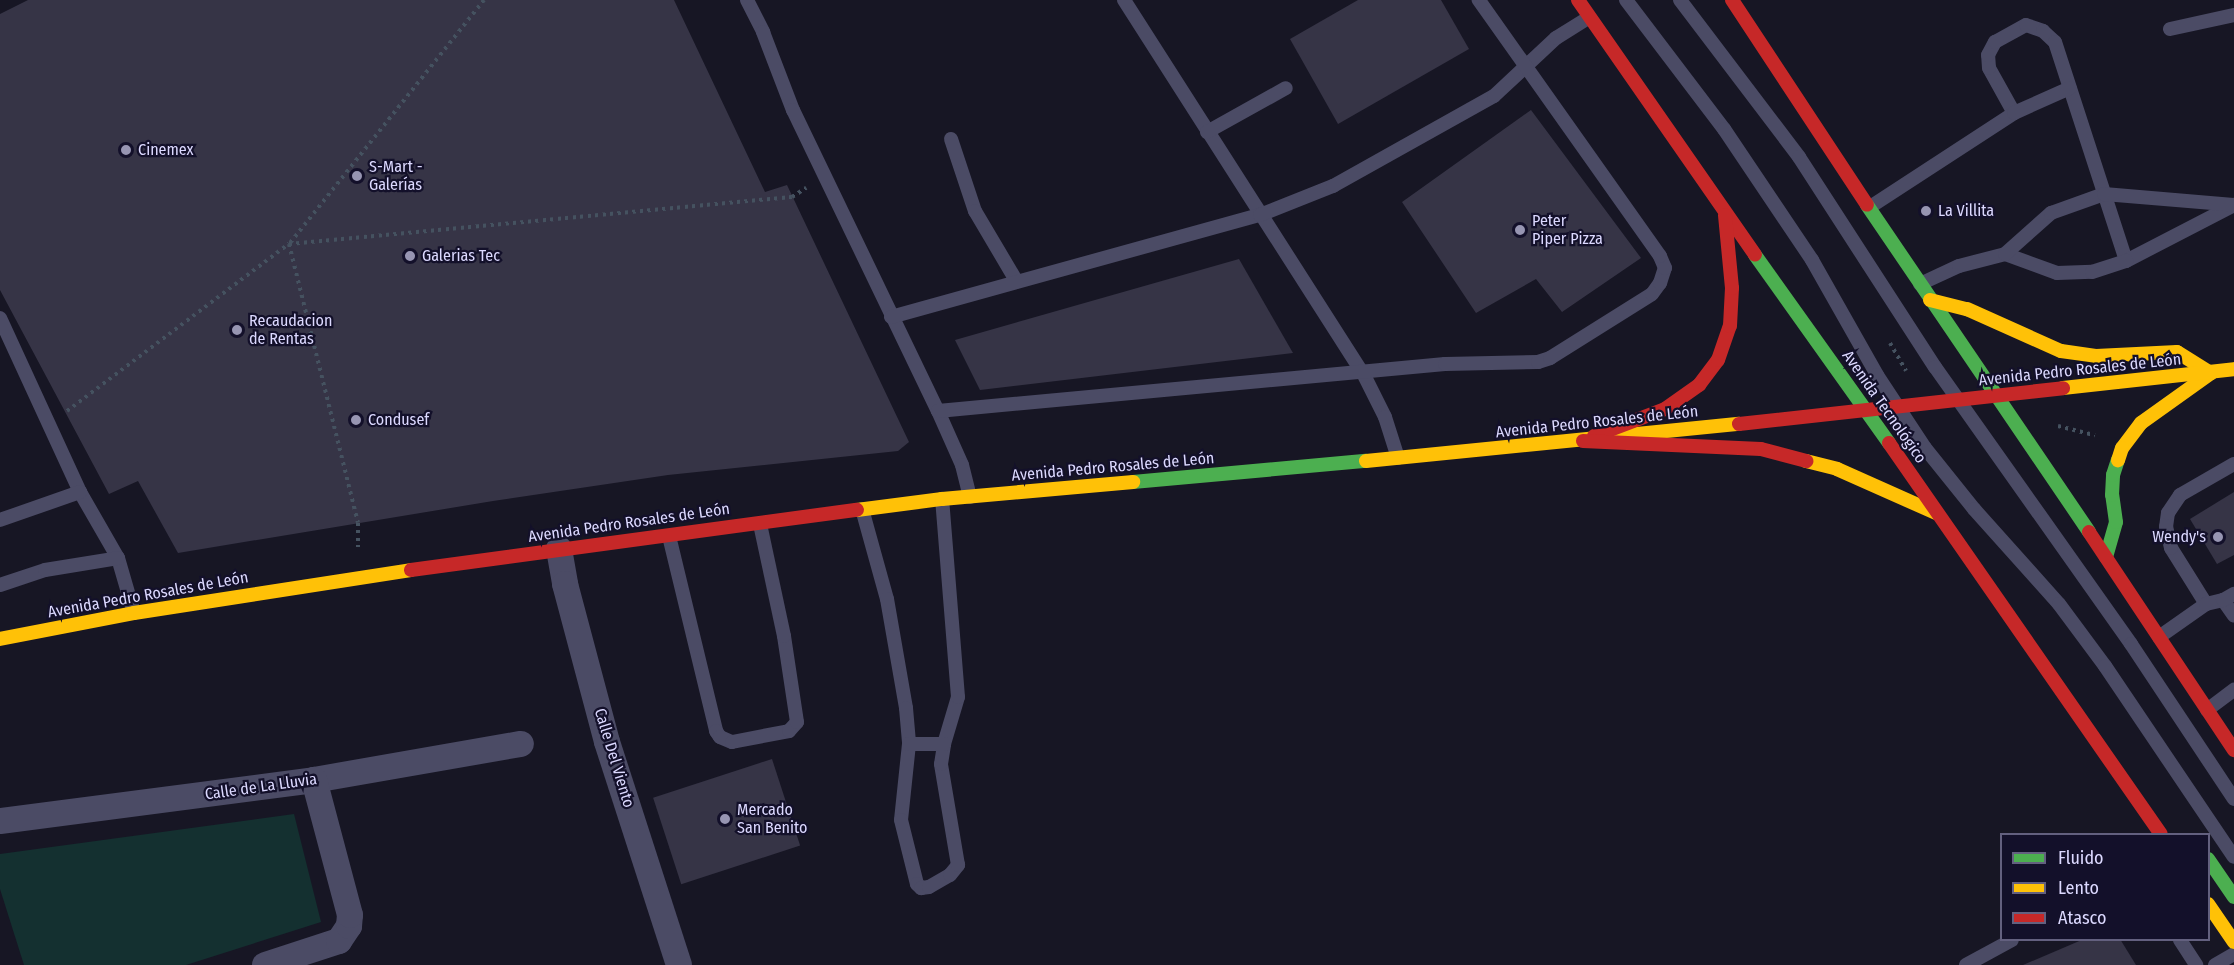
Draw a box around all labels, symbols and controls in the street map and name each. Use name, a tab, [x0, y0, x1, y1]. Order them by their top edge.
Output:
place label: Cinemex	[138, 140, 194, 160]
marker: Cinemex	[119, 143, 133, 157]
place label: S-Mart - Galerías	[369, 157, 423, 195]
marker: S-Mart - Galerías	[350, 169, 364, 183]
place label: La Villita	[1938, 201, 1994, 221]
marker: La Villita	[1919, 204, 1933, 218]
place label: Peter Piper Pizza	[1532, 211, 1603, 249]
marker: Peter Piper Pizza	[1513, 223, 1527, 237]
place label: Galerias Tec	[422, 246, 500, 266]
marker: Galerias Tec	[403, 249, 417, 263]
place label: Recaudacion de Rentas	[249, 311, 332, 349]
marker: Recaudacion de Rentas	[230, 323, 244, 337]
street label: Avenida Tecnológico	[1838, 347, 1930, 467]
street label: Avenida Pedro Rosales de León	[1978, 350, 2182, 390]
street label: Avenida Pedro Rosales de León	[1495, 402, 1699, 442]
place label: Condusef	[368, 410, 429, 430]
marker: Condusef	[349, 413, 363, 427]
street label: Avenida Pedro Rosales de León	[1011, 449, 1215, 485]
street label: Avenida Pedro Rosales de León	[527, 499, 731, 547]
place label: Wendy's	[2152, 527, 2206, 547]
marker: Wendy's	[2211, 530, 2225, 544]
street label: Avenida Pedro Rosales de León	[46, 568, 250, 622]
street label: Calle Del Viento	[590, 706, 638, 810]
street label: Calle de La Lluvia	[204, 770, 318, 804]
place label: Mercado San Benito	[737, 800, 807, 838]
marker: Mercado San Benito	[718, 812, 732, 826]
legend	[2000, 833, 2210, 941]
text: Fluido	[2058, 847, 2104, 869]
text: Lento	[2058, 877, 2099, 899]
text: Atasco	[2058, 907, 2106, 929]

